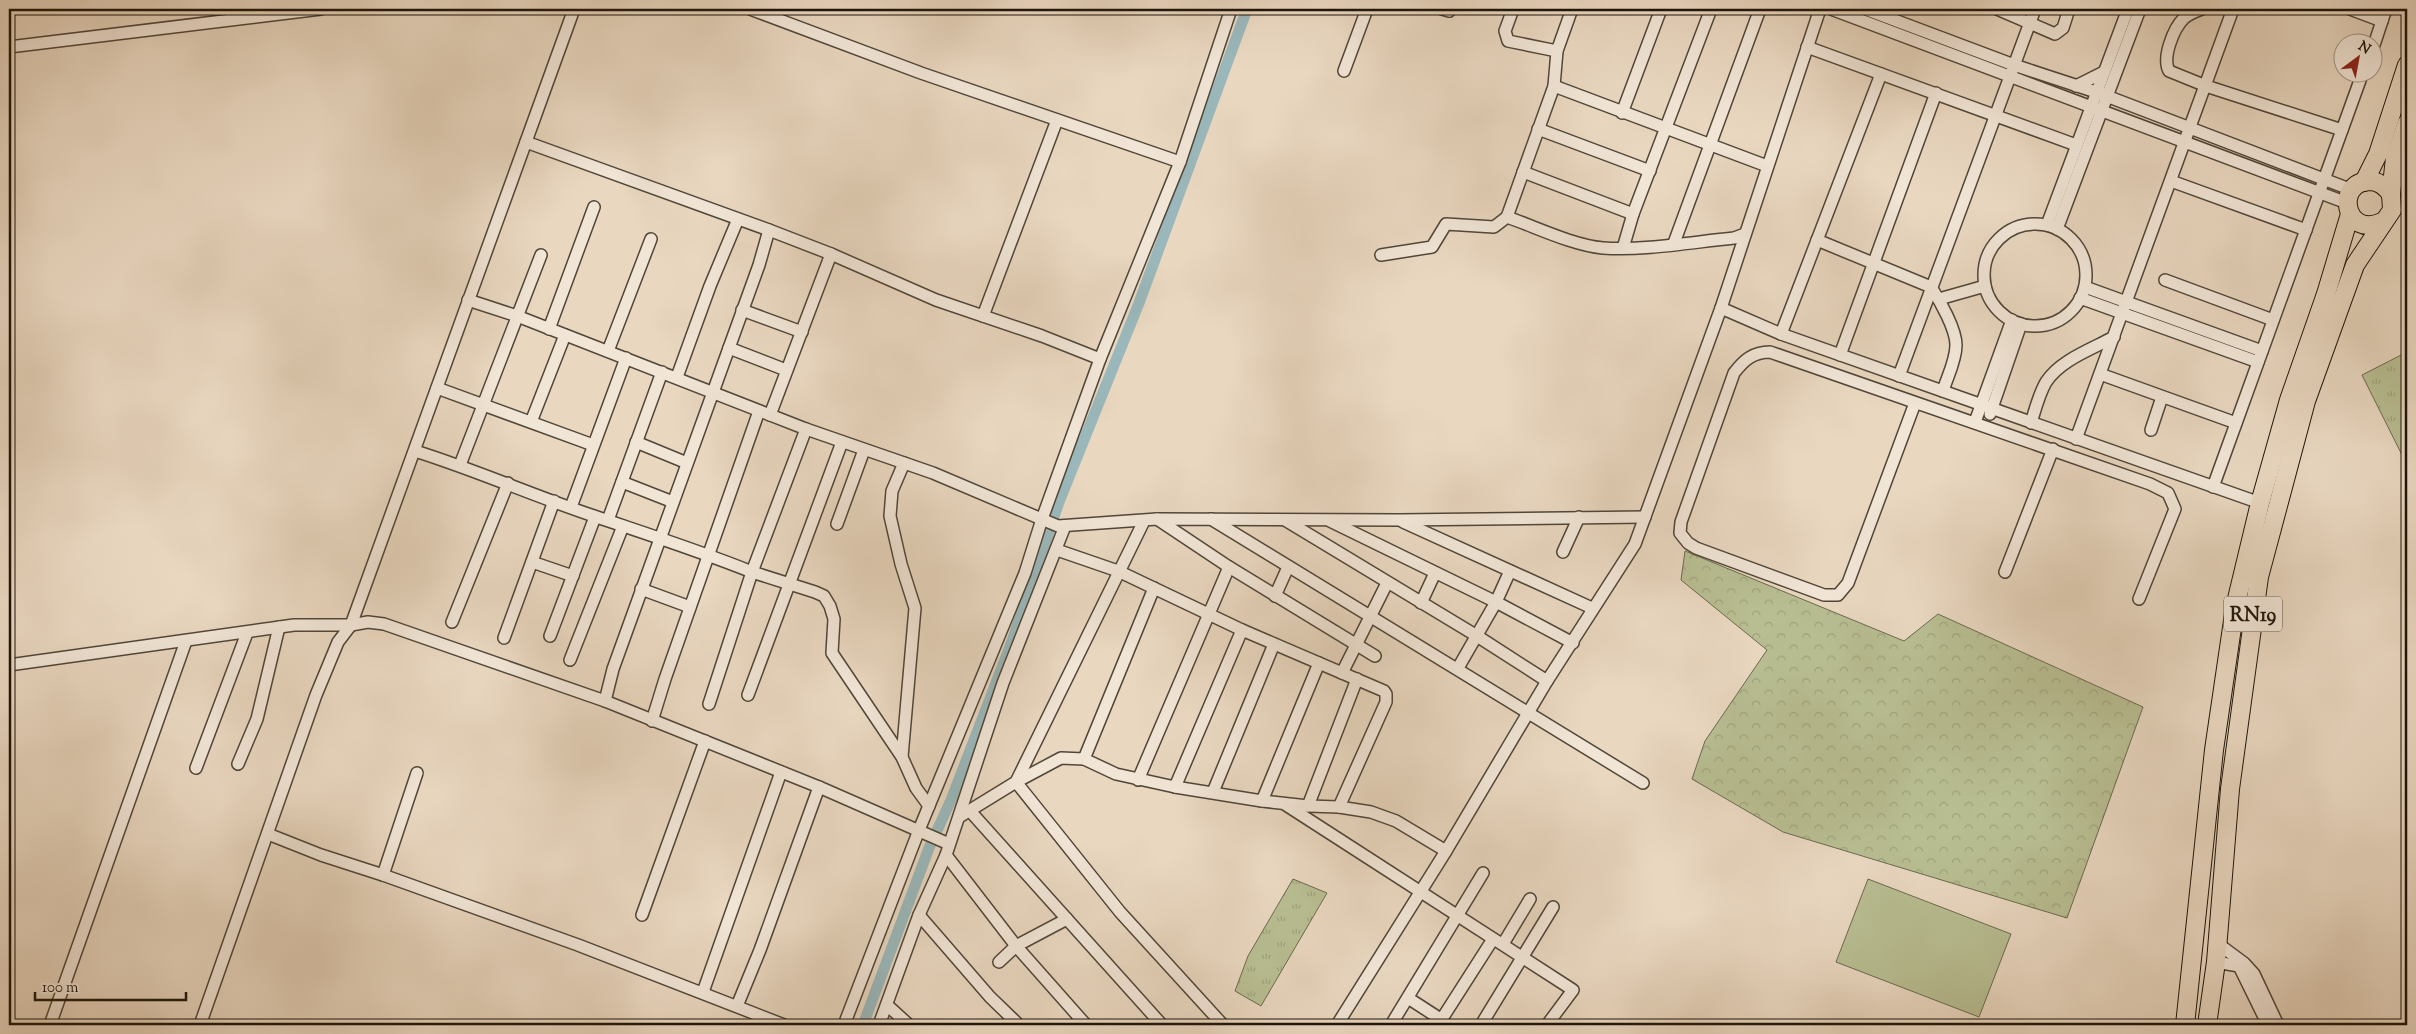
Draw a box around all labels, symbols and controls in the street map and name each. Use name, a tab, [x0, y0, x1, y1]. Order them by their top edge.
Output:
north arrow	[2334, 32, 2384, 82]
text: N	[2354, 37, 2374, 60]
road number: RN19	[2224, 596, 2282, 632]
scale bar	[35, 969, 186, 1001]
text: 100 m	[42, 978, 79, 999]

